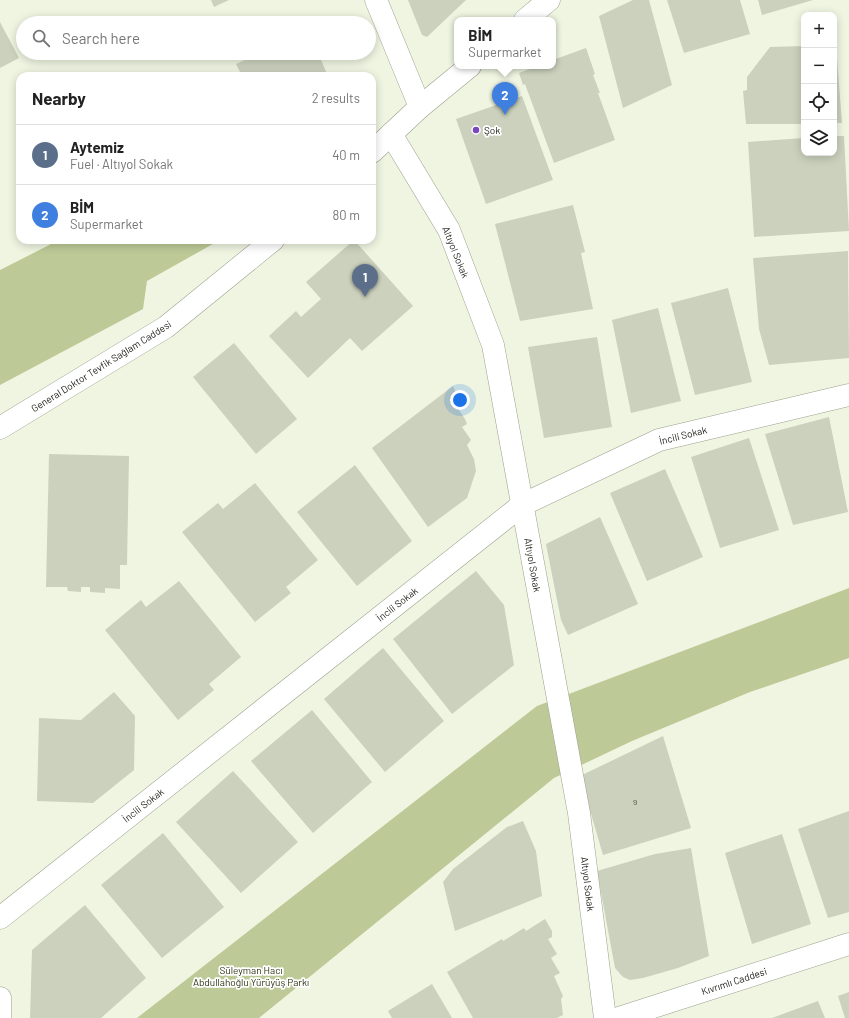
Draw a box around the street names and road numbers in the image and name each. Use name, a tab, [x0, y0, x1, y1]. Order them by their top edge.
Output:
street label: Altıyol Sokak	[440, 224, 472, 280]
street label: General Doktor Tevfik Sağlam Caddesi	[29, 318, 173, 414]
street label: İncili Sokak	[658, 423, 708, 447]
street label: Altıyol Sokak	[522, 537, 544, 593]
street label: İncili Sokak	[374, 584, 420, 624]
street label: İncili Sokak	[120, 785, 166, 825]
street label: Altıyol Sokak	[579, 856, 597, 912]
street label: Kıvrımlı Caddesi	[700, 965, 768, 997]

